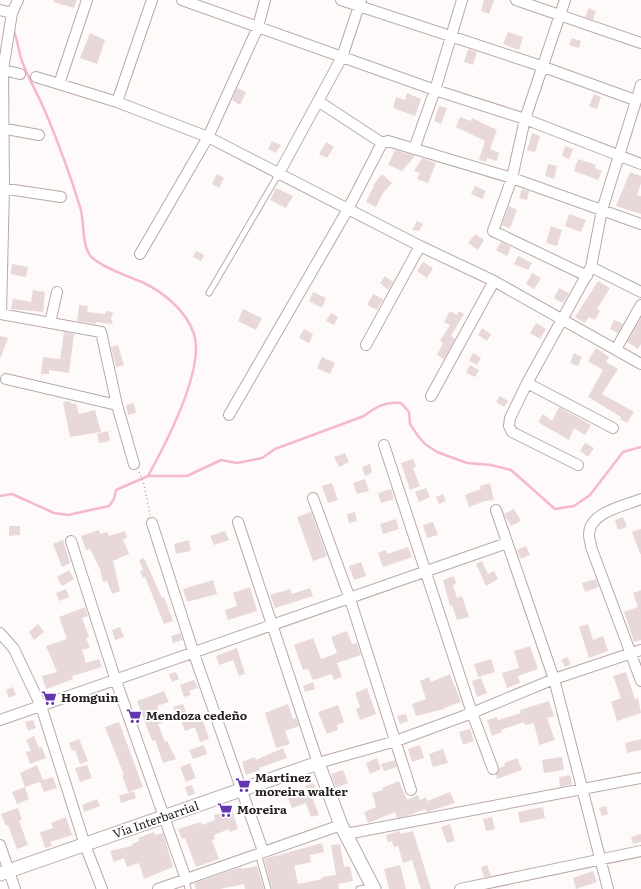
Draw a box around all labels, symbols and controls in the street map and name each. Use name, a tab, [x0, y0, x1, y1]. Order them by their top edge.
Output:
place label: Homguin	[61, 688, 119, 706]
supermarket icon: Homguin	[40, 689, 58, 707]
place label: Mendoza cedeño	[146, 706, 248, 724]
supermarket icon: Mendoza cedeño	[125, 707, 143, 725]
place label: Martinez moreira walter	[255, 768, 348, 800]
supermarket icon: Martinez moreira walter	[234, 776, 252, 794]
street label: Vía Interbarrial	[110, 796, 201, 842]
place label: Moreira	[237, 800, 287, 818]
supermarket icon: Moreira	[216, 801, 234, 819]

